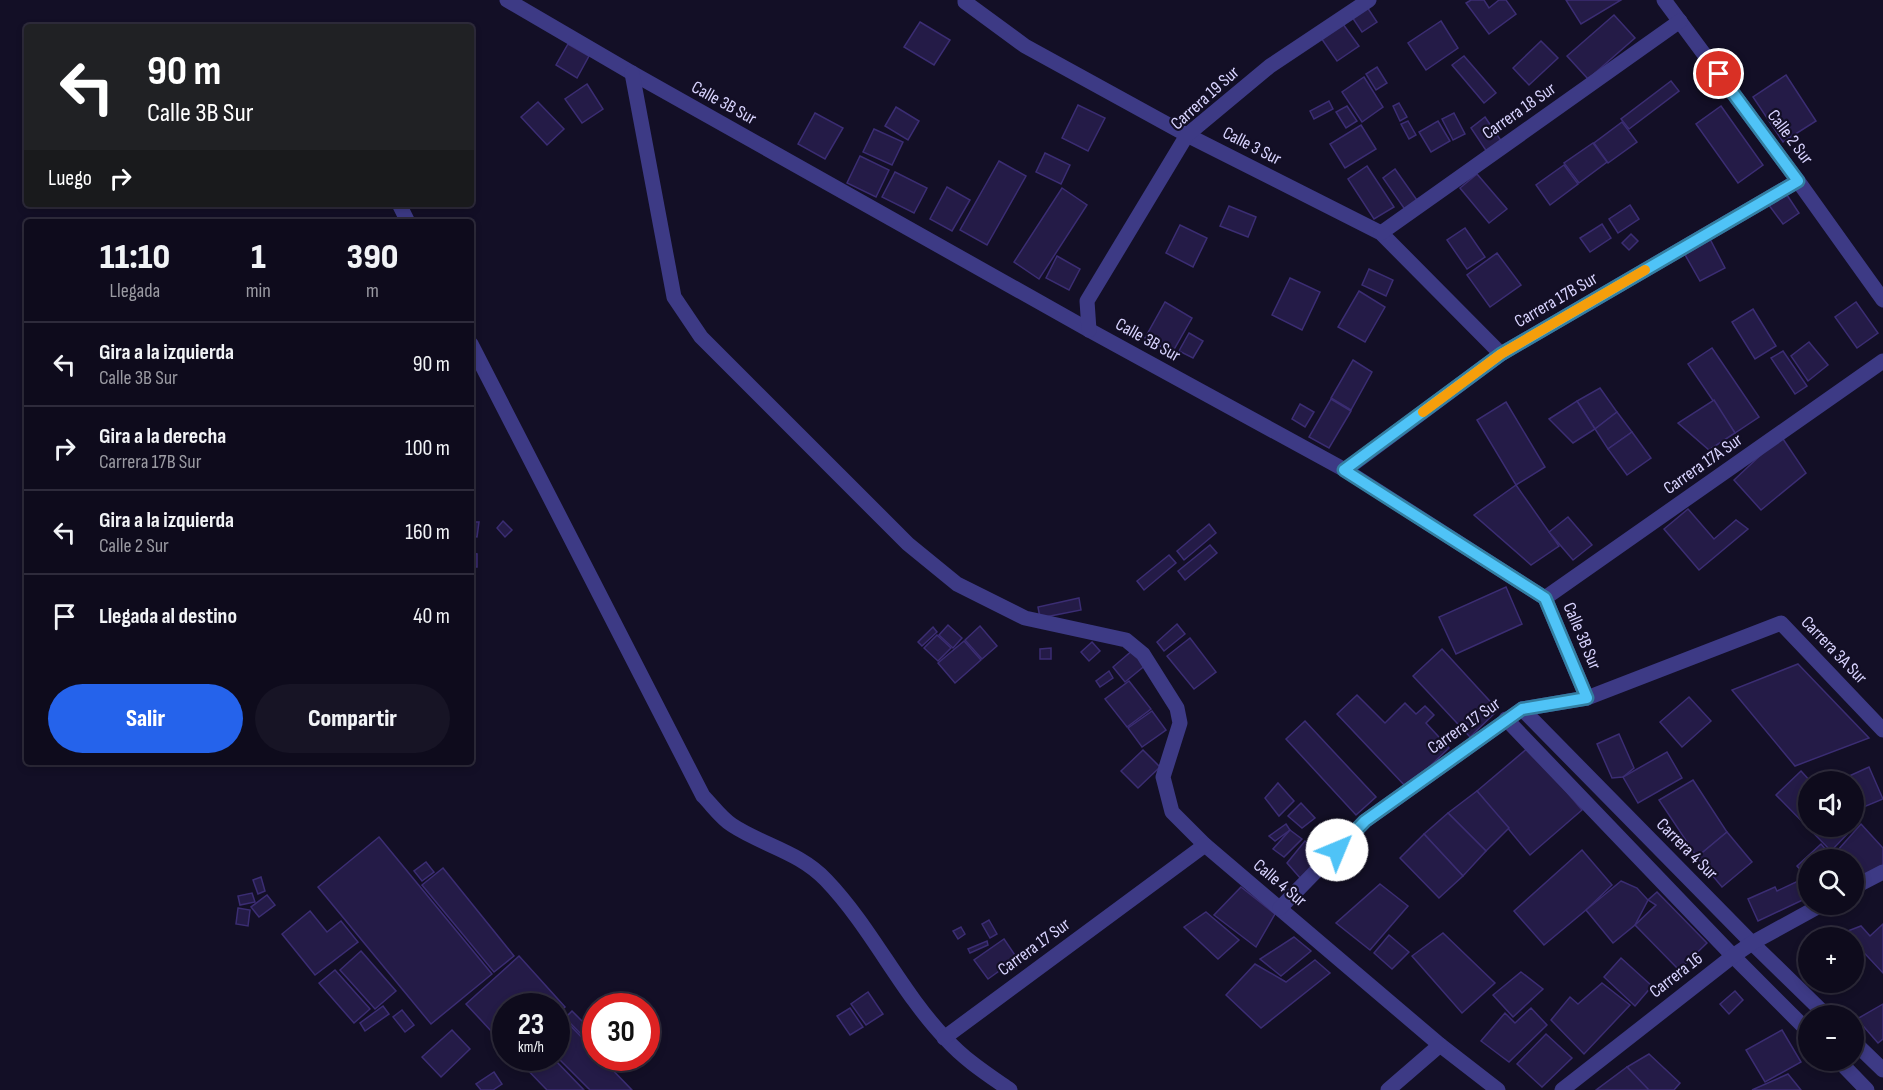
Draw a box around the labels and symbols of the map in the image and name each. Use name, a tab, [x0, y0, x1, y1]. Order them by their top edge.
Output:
pin	[1693, 48, 1744, 99]
street label: Carrera 19 Sur	[1166, 62, 1244, 134]
street label: Calle 3B Sur	[688, 77, 760, 129]
street label: Carrera 18 Sur	[1478, 78, 1560, 144]
street label: Calle 2 Sur	[1763, 106, 1817, 168]
street label: Calle 3 Sur	[1219, 122, 1285, 170]
street label: Carrera 17B Sur	[1511, 268, 1601, 332]
street label: Calle 3B Sur	[1112, 314, 1184, 366]
street label: Carrera 17A Sur	[1660, 429, 1746, 499]
street label: Calle 3B Sur	[1558, 599, 1606, 673]
street label: Carrera 3A Sur	[1797, 612, 1871, 688]
street label: Carrera 17 Sur	[1424, 693, 1504, 759]
street label: Carrera 4 Sur	[1652, 814, 1722, 884]
position arrow	[1305, 818, 1369, 882]
street label: Calle 4 Sur	[1249, 855, 1311, 911]
street label: Carrera 17 Sur	[994, 914, 1074, 980]
street label: Carrera 16	[1645, 948, 1707, 1002]
speed limit sign: 30	[582, 993, 660, 1071]

